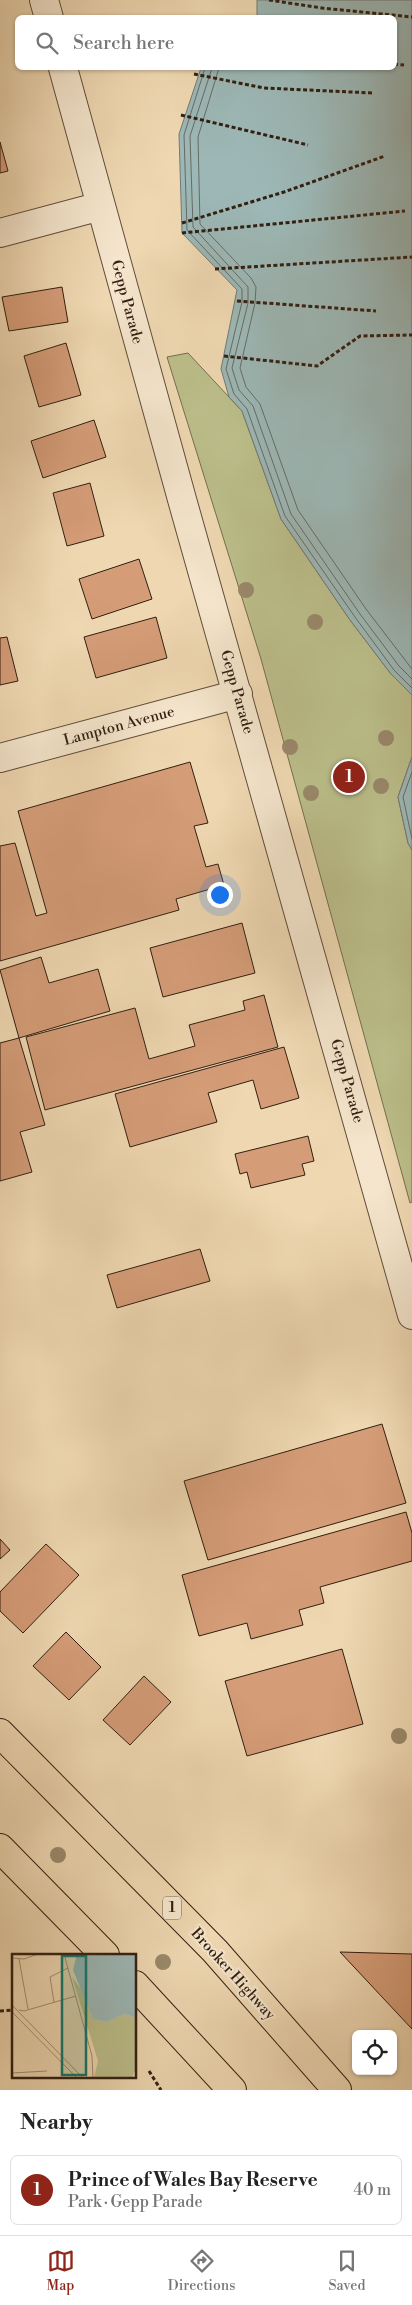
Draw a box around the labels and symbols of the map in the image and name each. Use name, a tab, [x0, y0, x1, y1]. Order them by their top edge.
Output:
street label: Gepp Parade	[107, 258, 147, 346]
street label: Gepp Parade	[216, 648, 258, 736]
street label: Lampton Avenue	[61, 702, 177, 750]
pin: 1	[333, 758, 365, 796]
your location	[207, 882, 233, 908]
street label: Gepp Parade	[326, 1037, 368, 1125]
road number: 1	[163, 1896, 181, 1920]
street label: Brooker Highway	[186, 1923, 280, 2024]
inset map	[12, 1954, 136, 2078]

